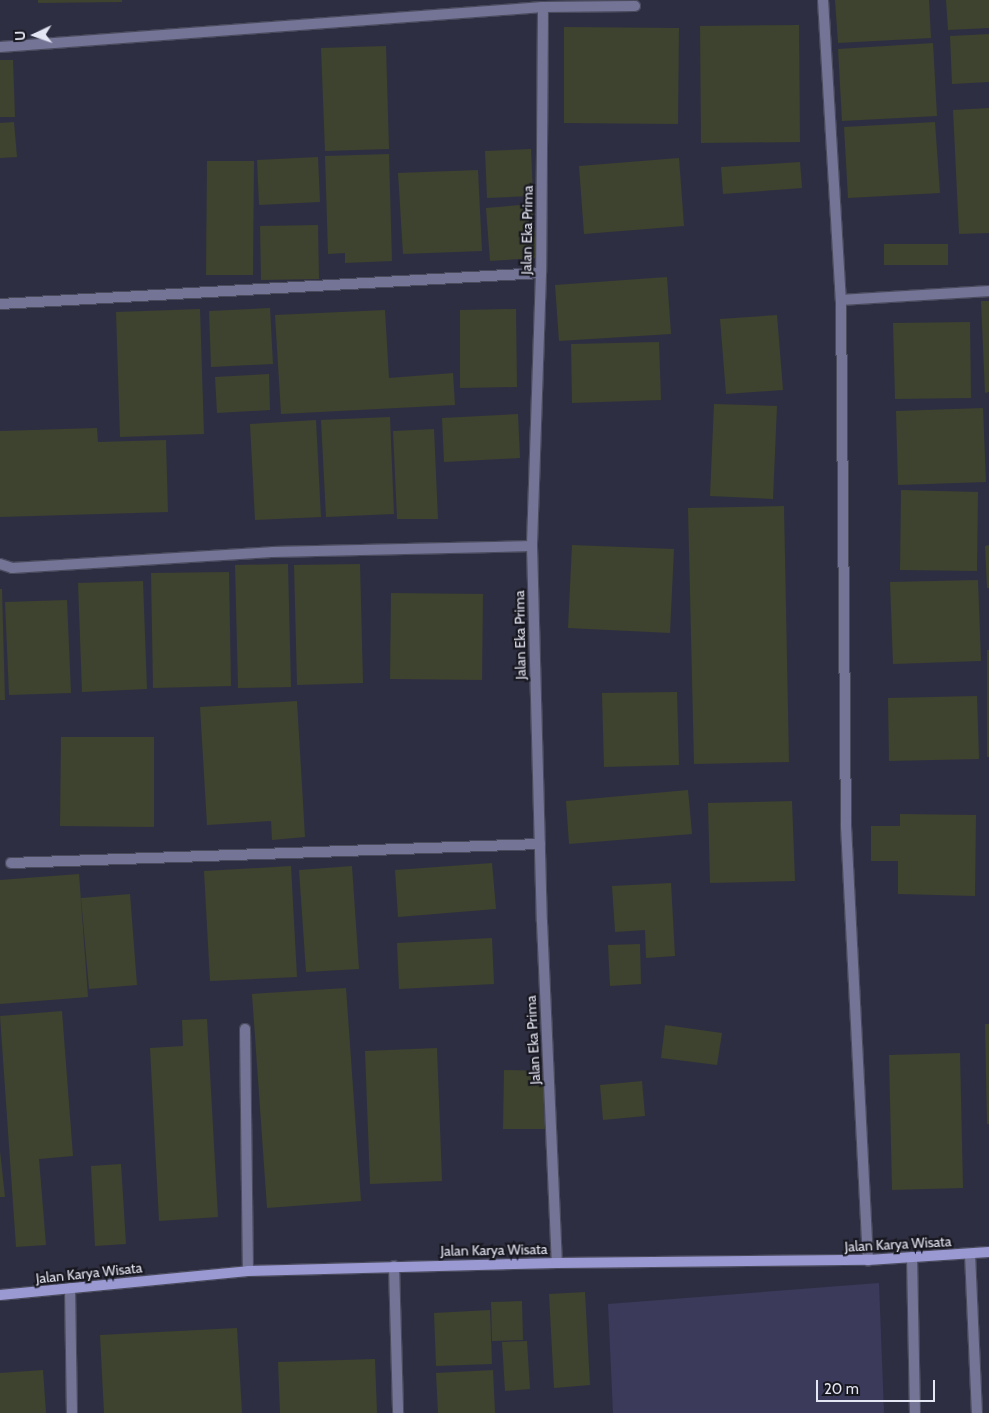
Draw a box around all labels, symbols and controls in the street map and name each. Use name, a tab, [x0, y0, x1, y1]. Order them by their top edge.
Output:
north arrow	[10, 10, 60, 60]
text: U	[11, 30, 29, 41]
street label: Jalan Eka Prima	[518, 185, 536, 275]
street label: Jalan Eka Prima	[511, 590, 529, 680]
street label: Jalan Eka Prima	[522, 995, 544, 1085]
street label: Jalan Karya Wisata	[844, 1233, 952, 1255]
street label: Jalan Karya Wisata	[440, 1241, 548, 1259]
street label: Jalan Karya Wisata	[35, 1259, 143, 1287]
scale bar	[819, 1370, 938, 1402]
text: 20 m	[824, 1380, 859, 1398]

